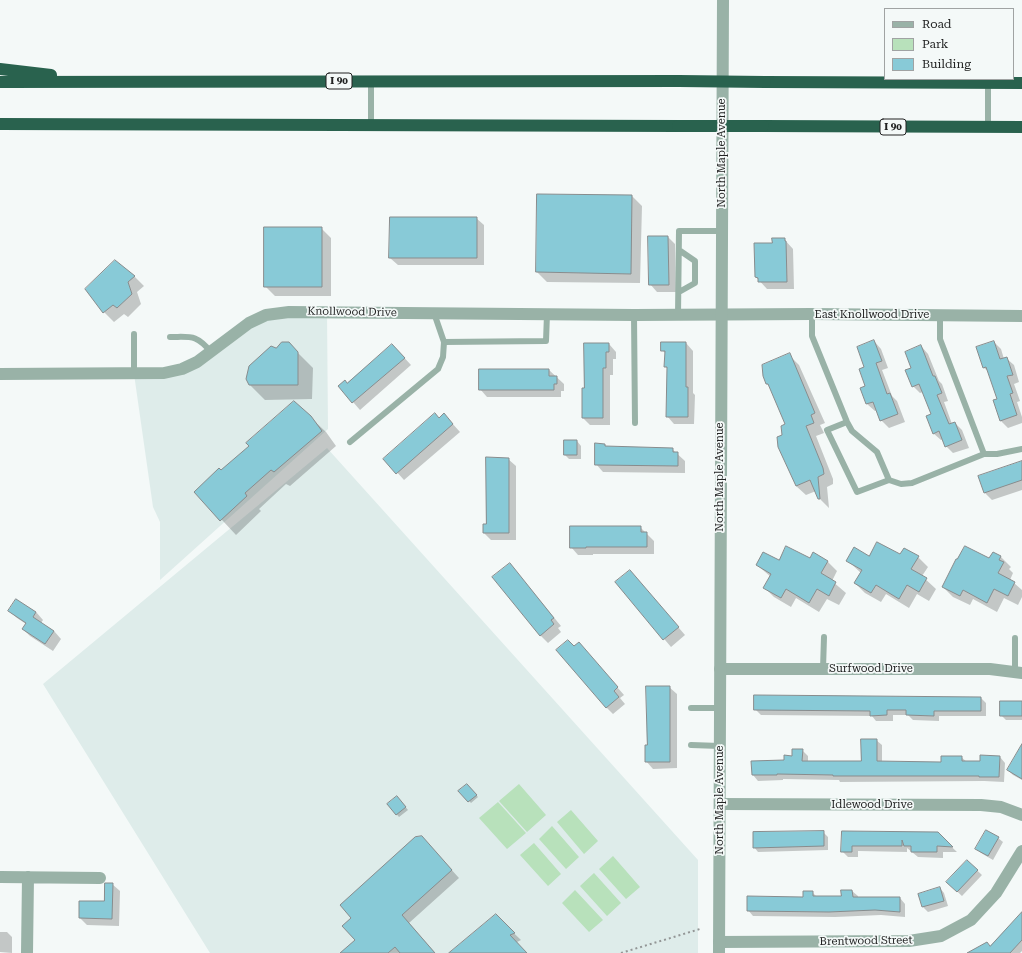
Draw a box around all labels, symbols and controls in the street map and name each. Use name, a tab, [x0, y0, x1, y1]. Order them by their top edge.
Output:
legend	[884, 8, 1014, 80]
text: Road	[922, 17, 951, 31]
text: Park	[922, 37, 948, 51]
text: Building	[922, 57, 971, 71]
road number: I 90	[326, 73, 352, 89]
street label: North Maple Avenue	[715, 98, 729, 208]
road number: I 90	[880, 119, 906, 135]
street label: Knollwood Drive	[307, 305, 397, 319]
street label: East Knollwood Drive	[815, 308, 929, 322]
street label: North Maple Avenue	[713, 422, 727, 532]
street label: Surfwood Drive	[829, 662, 913, 676]
street label: North Maple Avenue	[713, 745, 727, 855]
street label: Idlewood Drive	[831, 798, 913, 812]
street label: Brentwood Street	[819, 934, 913, 948]

